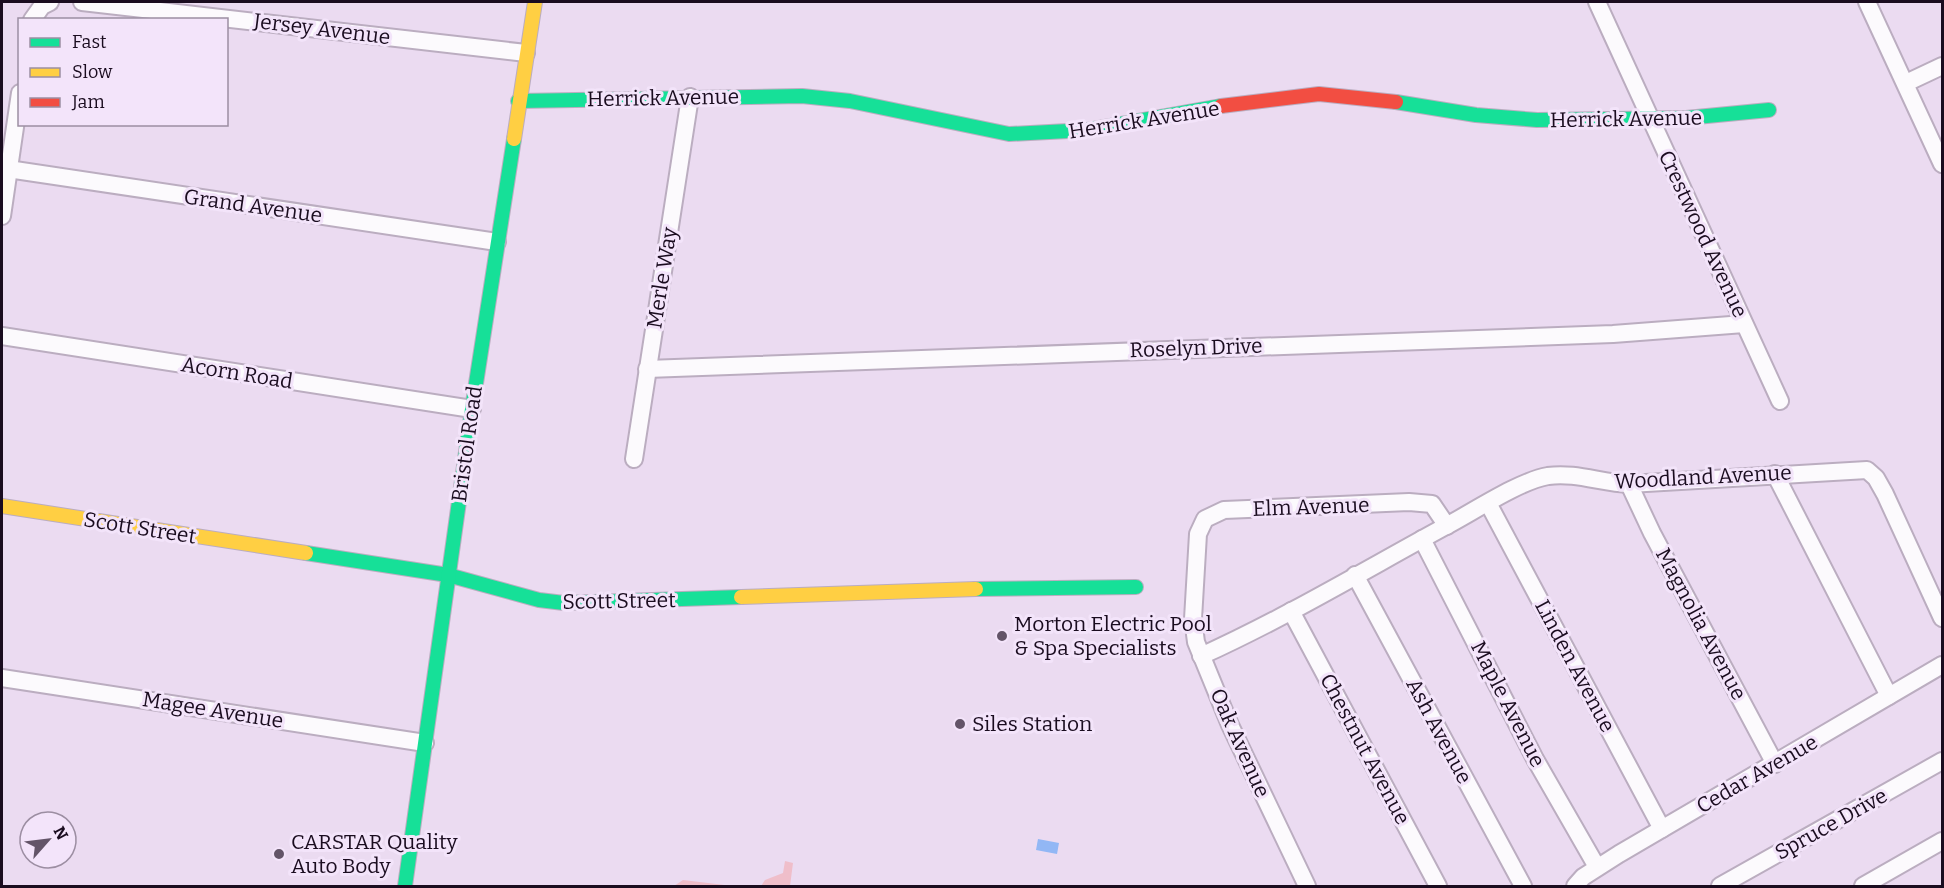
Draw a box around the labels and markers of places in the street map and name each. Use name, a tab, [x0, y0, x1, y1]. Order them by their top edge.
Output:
place label: Morton Electric Pool & Spa Specialists	[1014, 611, 1212, 661]
marker: Morton Electric Pool & Spa Specialists	[995, 629, 1009, 643]
place label: Siles Station	[972, 711, 1092, 737]
marker: Siles Station	[953, 717, 967, 731]
place label: CARSTAR Quality Auto Body	[291, 829, 458, 879]
marker: CARSTAR Quality Auto Body	[272, 847, 286, 861]

